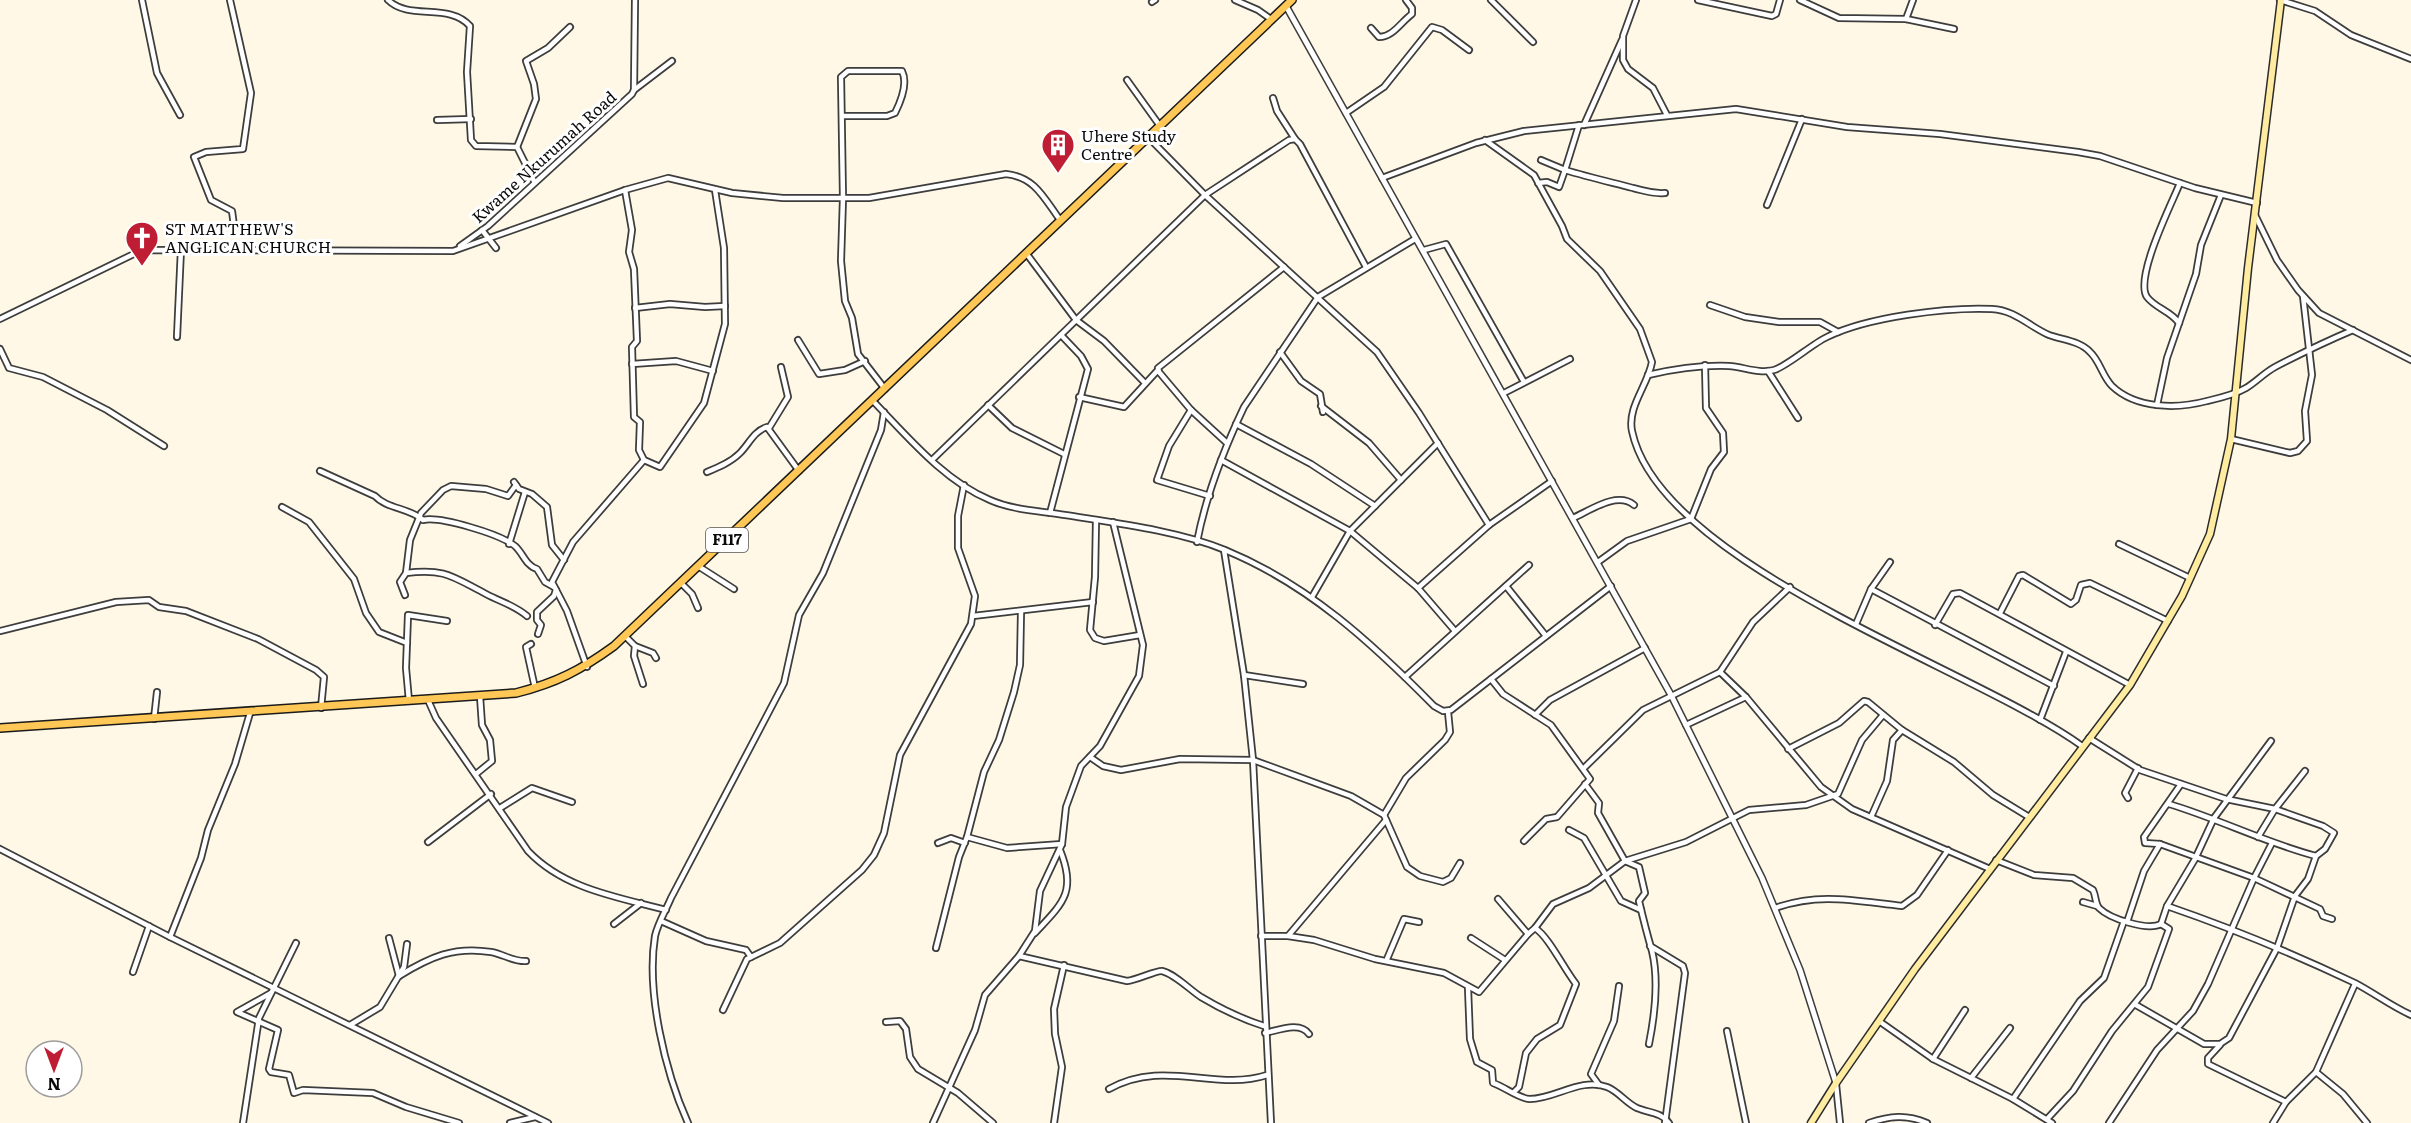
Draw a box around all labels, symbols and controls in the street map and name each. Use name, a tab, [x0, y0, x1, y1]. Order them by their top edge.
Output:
street label: Kwame Nkurumah Road	[466, 85, 621, 228]
place label: Uhere Study Centre	[1081, 123, 1177, 165]
building icon: Uhere Study Centre	[1040, 127, 1076, 174]
place label: ST MATTHEW'S ANGLICAN CHURCH	[165, 216, 331, 258]
church icon: ST MATTHEW'S ANGLICAN CHURCH	[124, 220, 160, 267]
road number: F117	[706, 528, 748, 552]
north arrow	[24, 1039, 84, 1099]
text: N	[47, 1073, 61, 1097]

